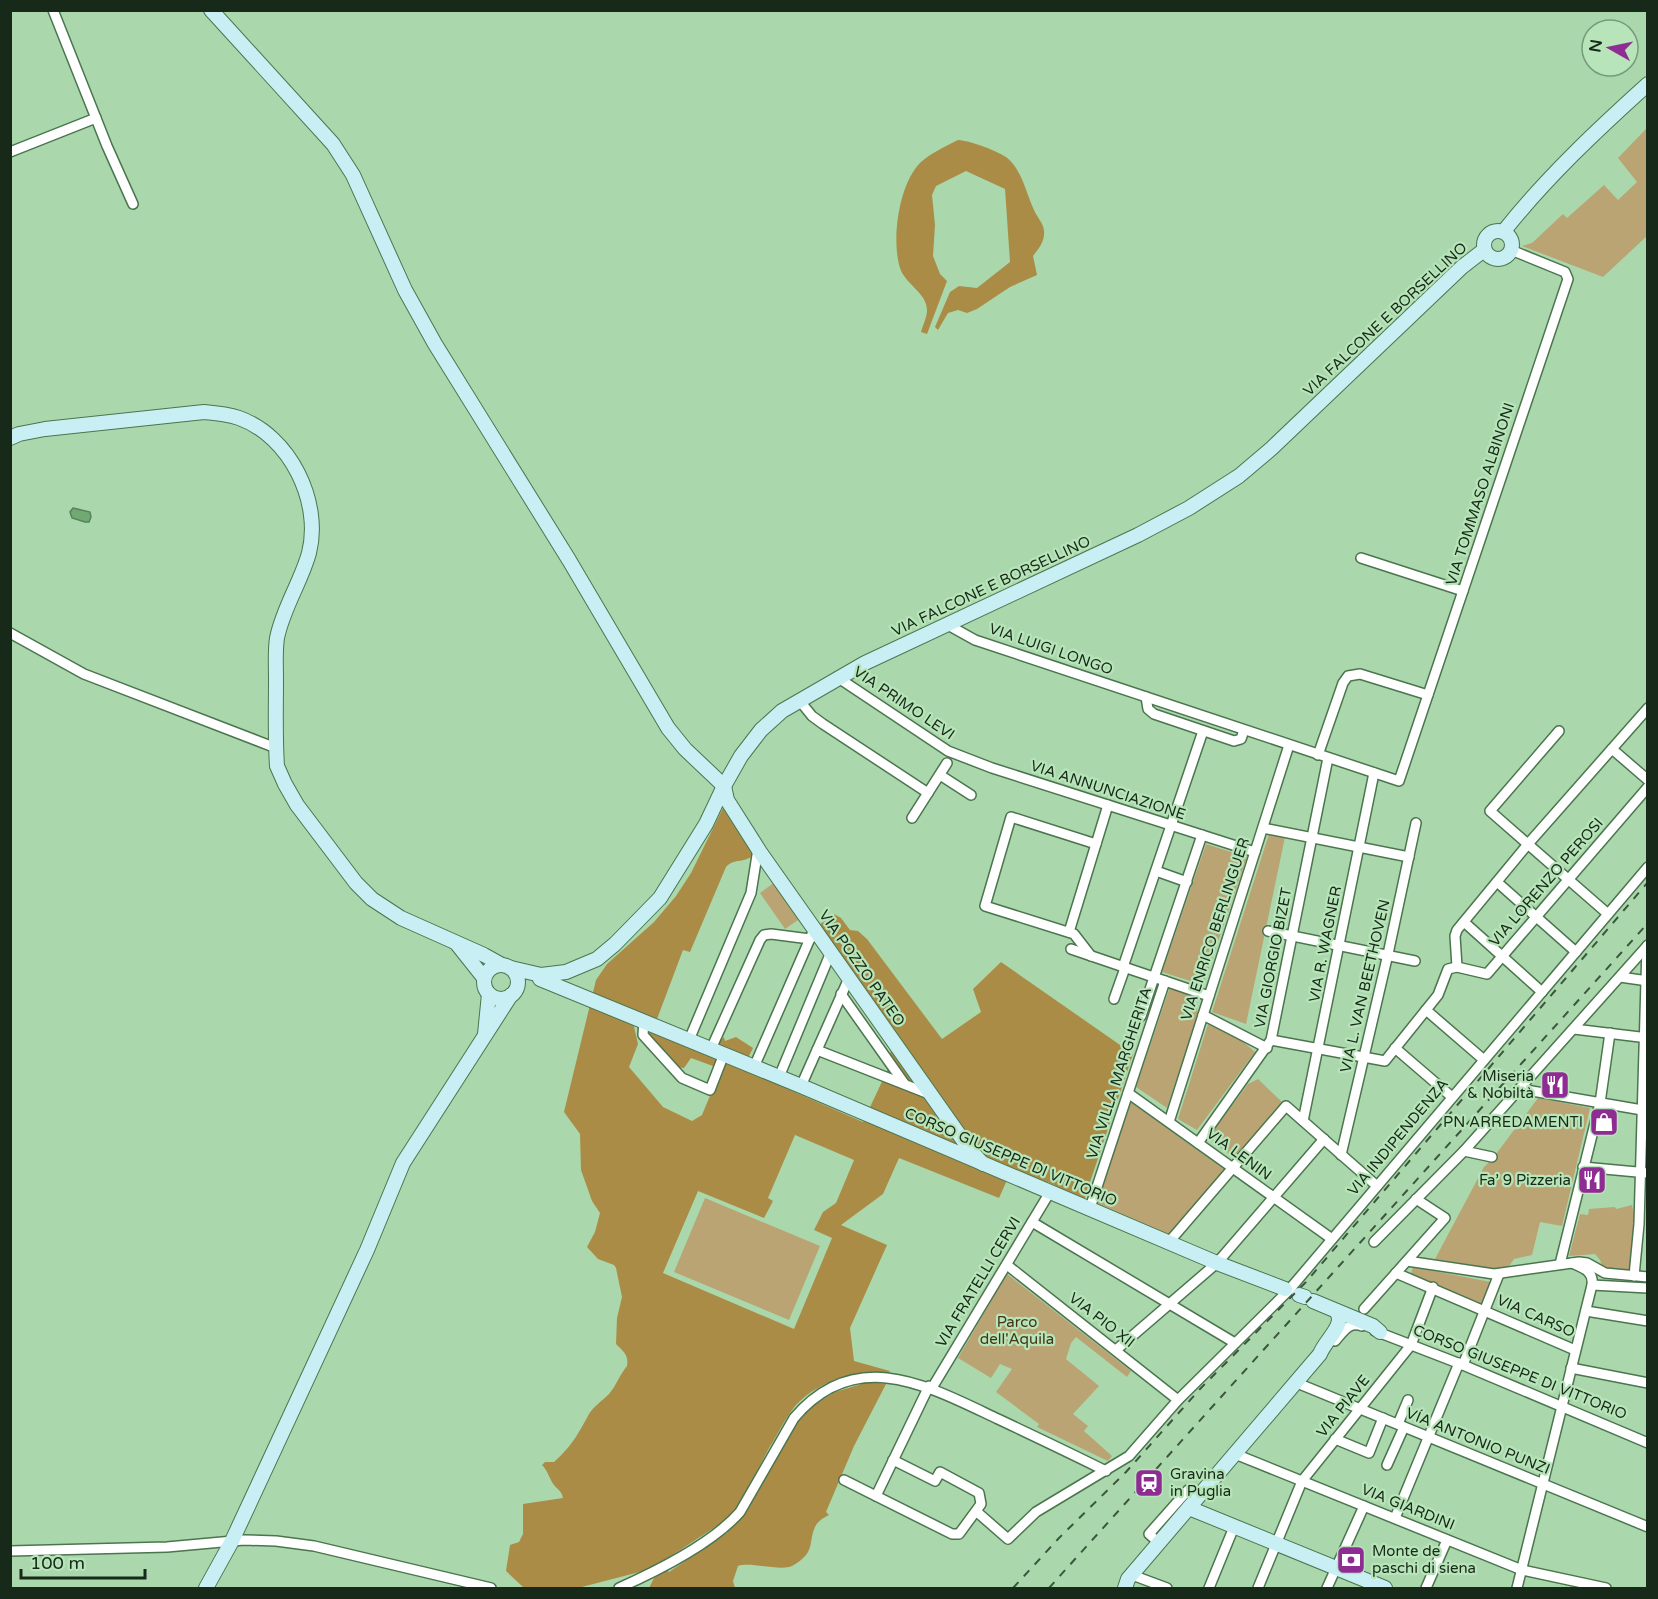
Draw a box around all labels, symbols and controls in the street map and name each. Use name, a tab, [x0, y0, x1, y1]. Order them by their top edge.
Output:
north arrow	[1580, 18, 1640, 78]
text: N	[1585, 38, 1607, 54]
street label: VIA FALCONE E BORSELLINO	[1299, 238, 1471, 400]
street label: VIA TOMMASO ALBINONI	[1442, 400, 1518, 588]
street label: VIA FALCONE E BORSELLINO	[889, 532, 1093, 640]
street label: VIA LUIGI LONGO	[987, 619, 1115, 679]
street label: VIA PRIMO LEVI	[850, 662, 958, 744]
street label: VIA ANNUNCIAZIONE	[1028, 756, 1188, 824]
street label: VIA LORENZO PEROSI	[1485, 814, 1607, 950]
street label: VIA ENRICO BERLINGUER	[1177, 835, 1253, 1023]
street label: VIA R. WAGNER	[1305, 884, 1345, 1004]
street label: VIA GIORGIO BIZET	[1251, 886, 1295, 1030]
street label: VIA L. VAN BEETHOVEN	[1336, 898, 1394, 1074]
street label: VIA POZZO PATEO	[815, 906, 909, 1030]
street label: VIA VILLA MARGHERITA	[1083, 985, 1155, 1161]
place label: Miseria & Nobiltà	[1467, 1067, 1534, 1102]
restaurant icon: Miseria & Nobiltà	[1539, 1069, 1571, 1101]
street label: VIA INDIPENDENZA	[1344, 1075, 1452, 1199]
street label: CORSO GIUSEPPE DI VITTORIO	[902, 1104, 1120, 1210]
shop icon: PN ARREDAMENTI	[1588, 1106, 1620, 1138]
place label: PN ARREDAMENTI	[1443, 1113, 1583, 1131]
street label: VIA LENIN	[1203, 1124, 1275, 1184]
restaurant icon: Fa’ 9 Pizzeria	[1576, 1164, 1608, 1196]
place label: Fa’ 9 Pizzeria	[1479, 1171, 1571, 1189]
street label: VIA FRATELLI CERVI	[932, 1213, 1024, 1351]
street label: VIA PIO XII	[1065, 1289, 1139, 1351]
street label: VIA CARSO	[1494, 1291, 1578, 1341]
park label: Parco dell'Aquila	[980, 1313, 1054, 1348]
street label: CORSO GIUSEPPE DI VITTORIO	[1410, 1321, 1630, 1423]
street label: VIA PIAVE	[1313, 1371, 1373, 1441]
street label: VÍA ANTONIO PUNZI	[1403, 1404, 1553, 1478]
place label: Gravina in Puglia	[1170, 1465, 1231, 1500]
station icon: Gravina in Puglia	[1133, 1467, 1165, 1499]
street label: VIA GIARDINI	[1359, 1480, 1457, 1534]
scale bar	[21, 1542, 146, 1580]
place label: Monte de paschi di siena	[1372, 1542, 1476, 1577]
bank icon: Monte de paschi di siena	[1335, 1544, 1367, 1576]
text: 100 m	[30, 1552, 85, 1574]

